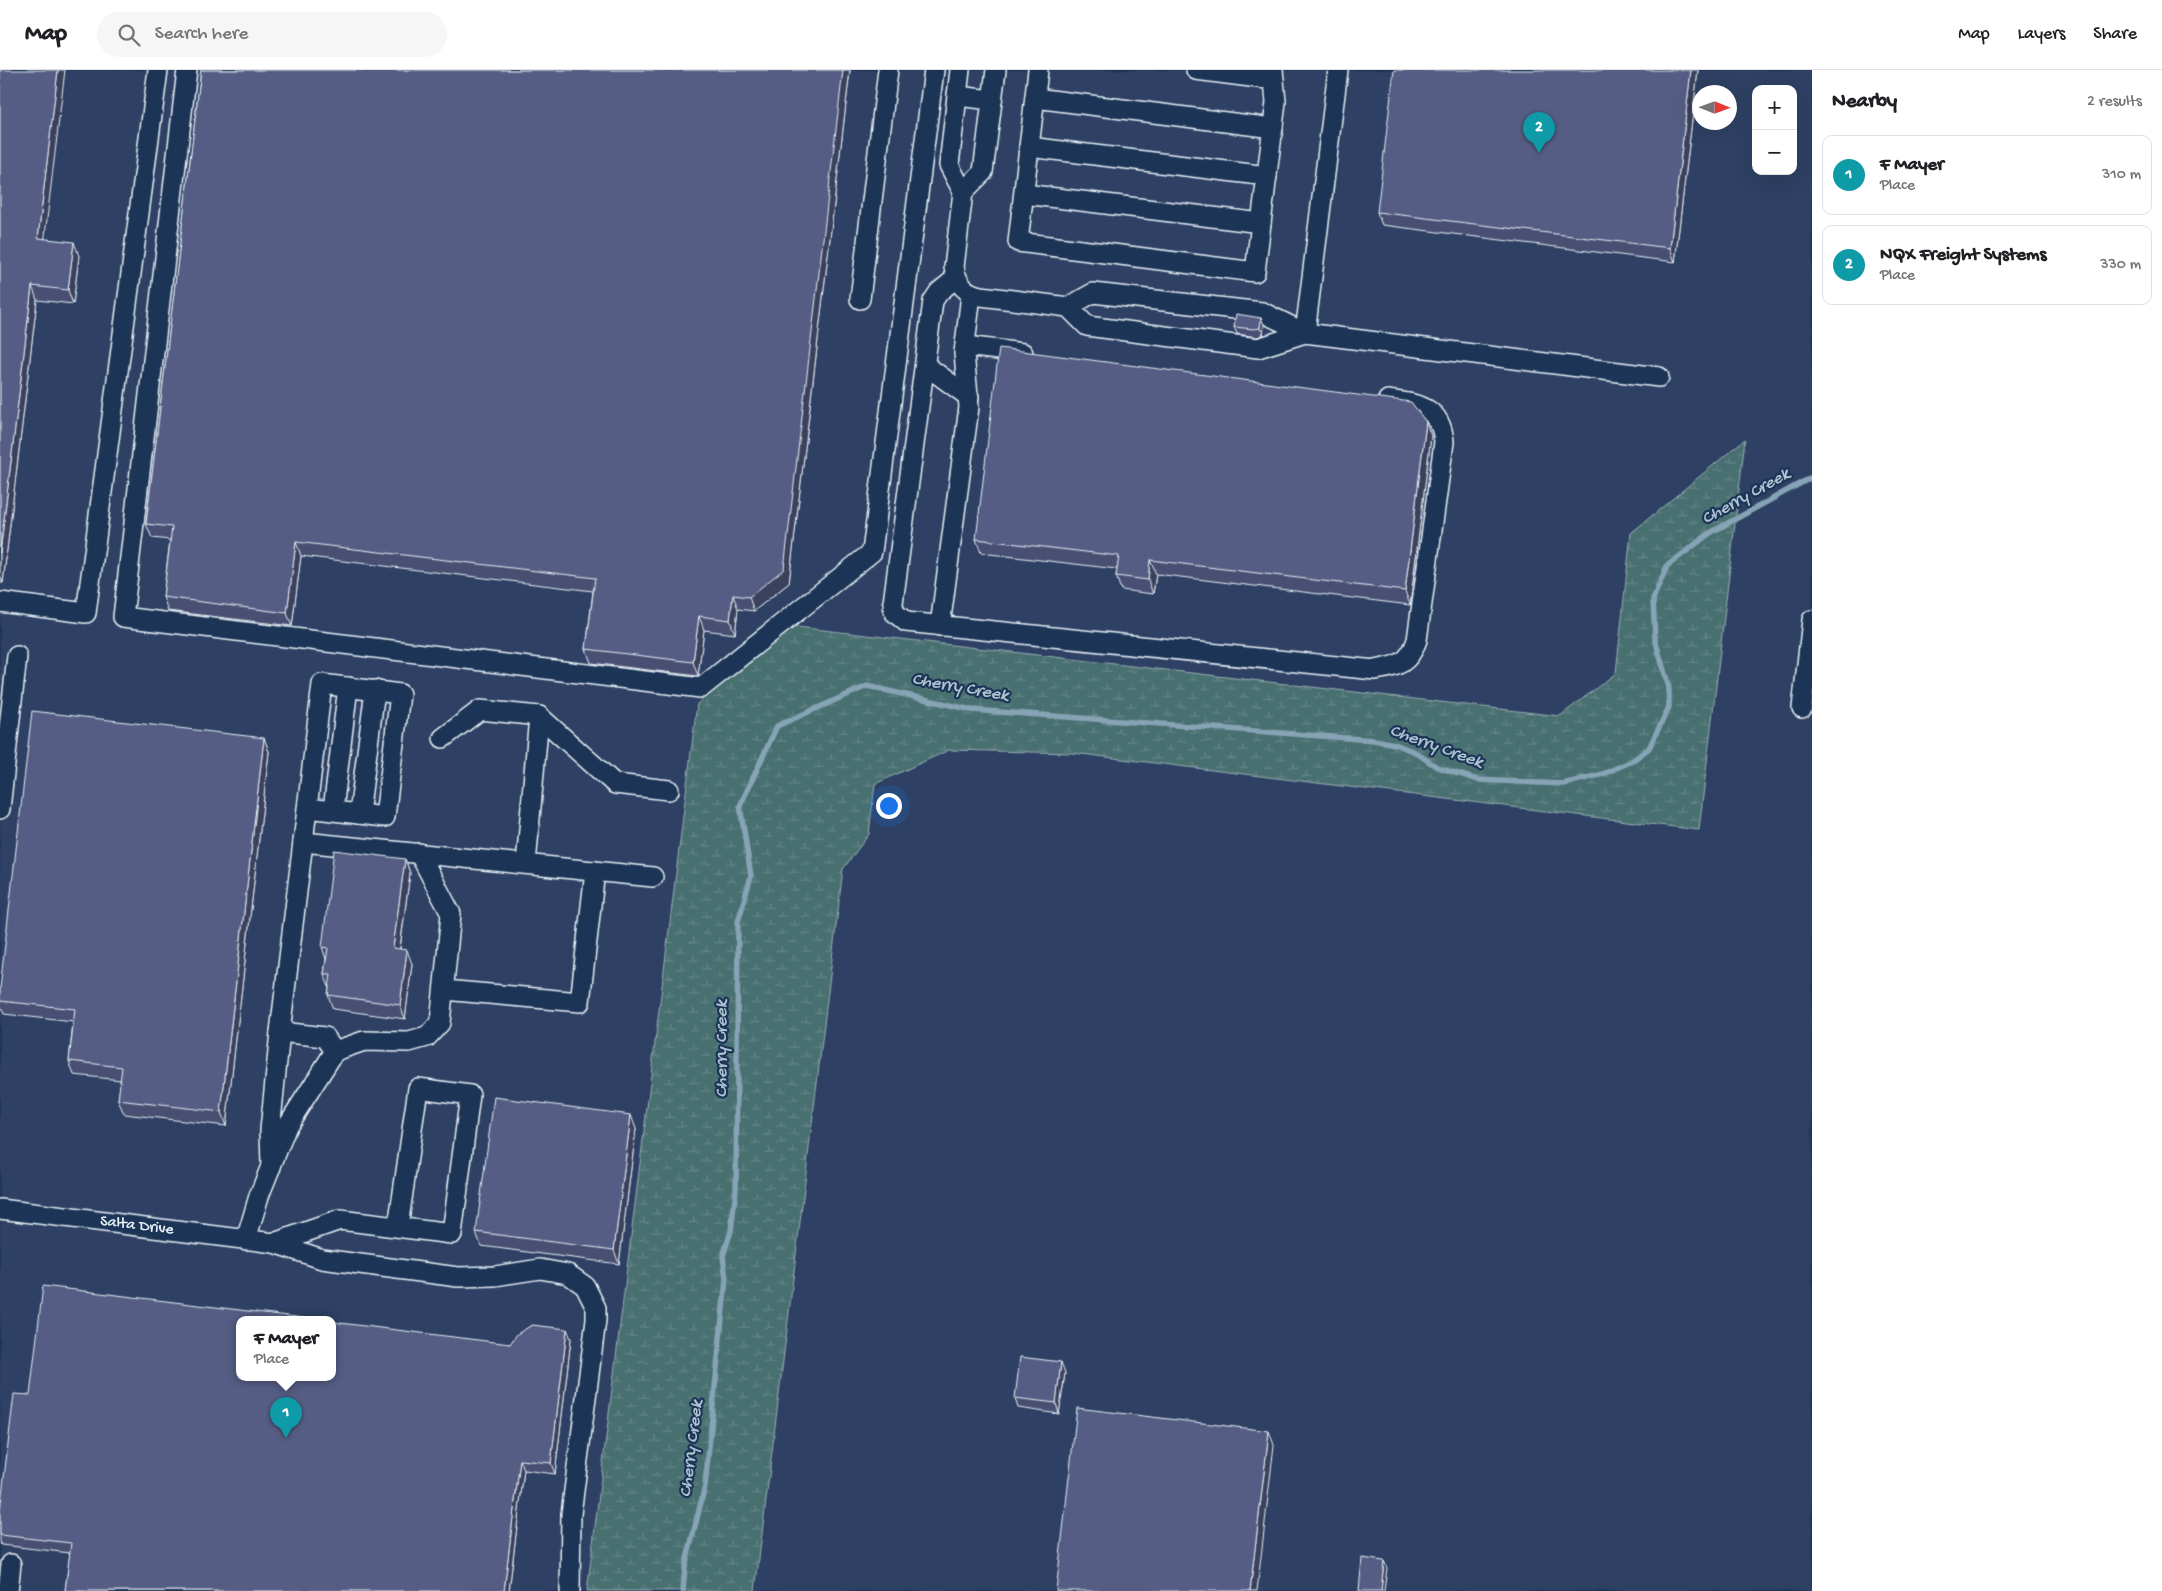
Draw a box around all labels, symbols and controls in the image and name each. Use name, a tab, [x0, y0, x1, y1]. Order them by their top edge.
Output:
search box	[97, 12, 447, 57]
text: Map	[25, 20, 67, 49]
icon: search	[115, 21, 143, 49]
text: Search here	[155, 23, 248, 46]
text: Map	[1958, 24, 1990, 45]
text: Layers	[2018, 24, 2065, 45]
text: Share	[2093, 24, 2137, 45]
north arrow	[1692, 85, 1737, 130]
map controls	[1752, 85, 1797, 175]
button: +	[1752, 85, 1797, 130]
text: Nearby	[1832, 90, 1897, 115]
text: 2 results	[2087, 93, 2142, 112]
pin: 2	[1523, 112, 1555, 153]
button: −	[1752, 130, 1797, 175]
text: F Mayer	[1880, 154, 1944, 177]
text: 1	[1846, 166, 1852, 185]
text: 310 m	[2102, 166, 2141, 185]
text: Place	[1880, 177, 1915, 196]
text: NQX Freight Systems	[1880, 244, 2047, 267]
text: 2	[1845, 256, 1853, 275]
text: 330 m	[2100, 256, 2141, 275]
text: Place	[1880, 267, 1915, 286]
water label: Cherry Creek	[1698, 463, 1795, 530]
water label: Cherry Creek	[910, 669, 1012, 707]
water label: Cherry Creek	[1387, 720, 1487, 774]
your location	[876, 793, 902, 819]
water label: Cherry Creek	[712, 998, 733, 1098]
street label: Salta Drive	[99, 1212, 176, 1240]
popup	[236, 1316, 336, 1381]
text: F Mayer	[254, 1328, 318, 1351]
text: Place	[254, 1351, 289, 1370]
pin: 1	[270, 1397, 302, 1438]
water label: Cherry Creek	[676, 1397, 709, 1499]

